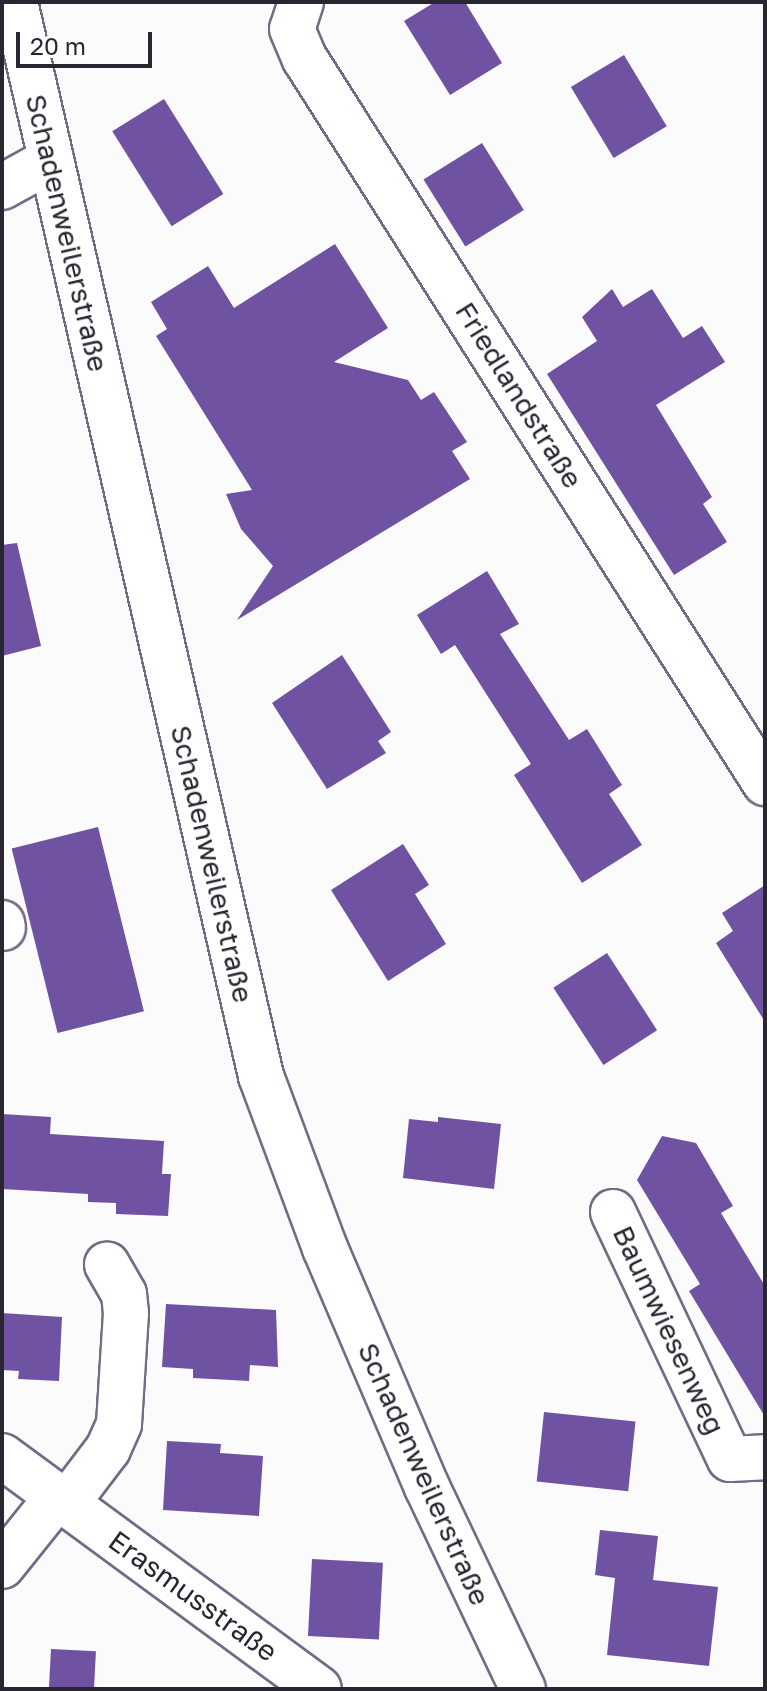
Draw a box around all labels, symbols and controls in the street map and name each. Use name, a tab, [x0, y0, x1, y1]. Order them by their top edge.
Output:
scale bar	[20, 16, 156, 66]
text: 20 m	[30, 31, 86, 60]
street label: Schadenweilerstraße	[19, 91, 115, 375]
street label: Friedlandstraße	[448, 296, 590, 494]
street label: Schadenweilerstraße	[164, 722, 260, 1006]
street label: Baumwiesenweg	[606, 1220, 732, 1440]
street label: Schadenweilerstraße	[351, 1338, 497, 1610]
street label: Erasmusstraße	[102, 1524, 284, 1668]

